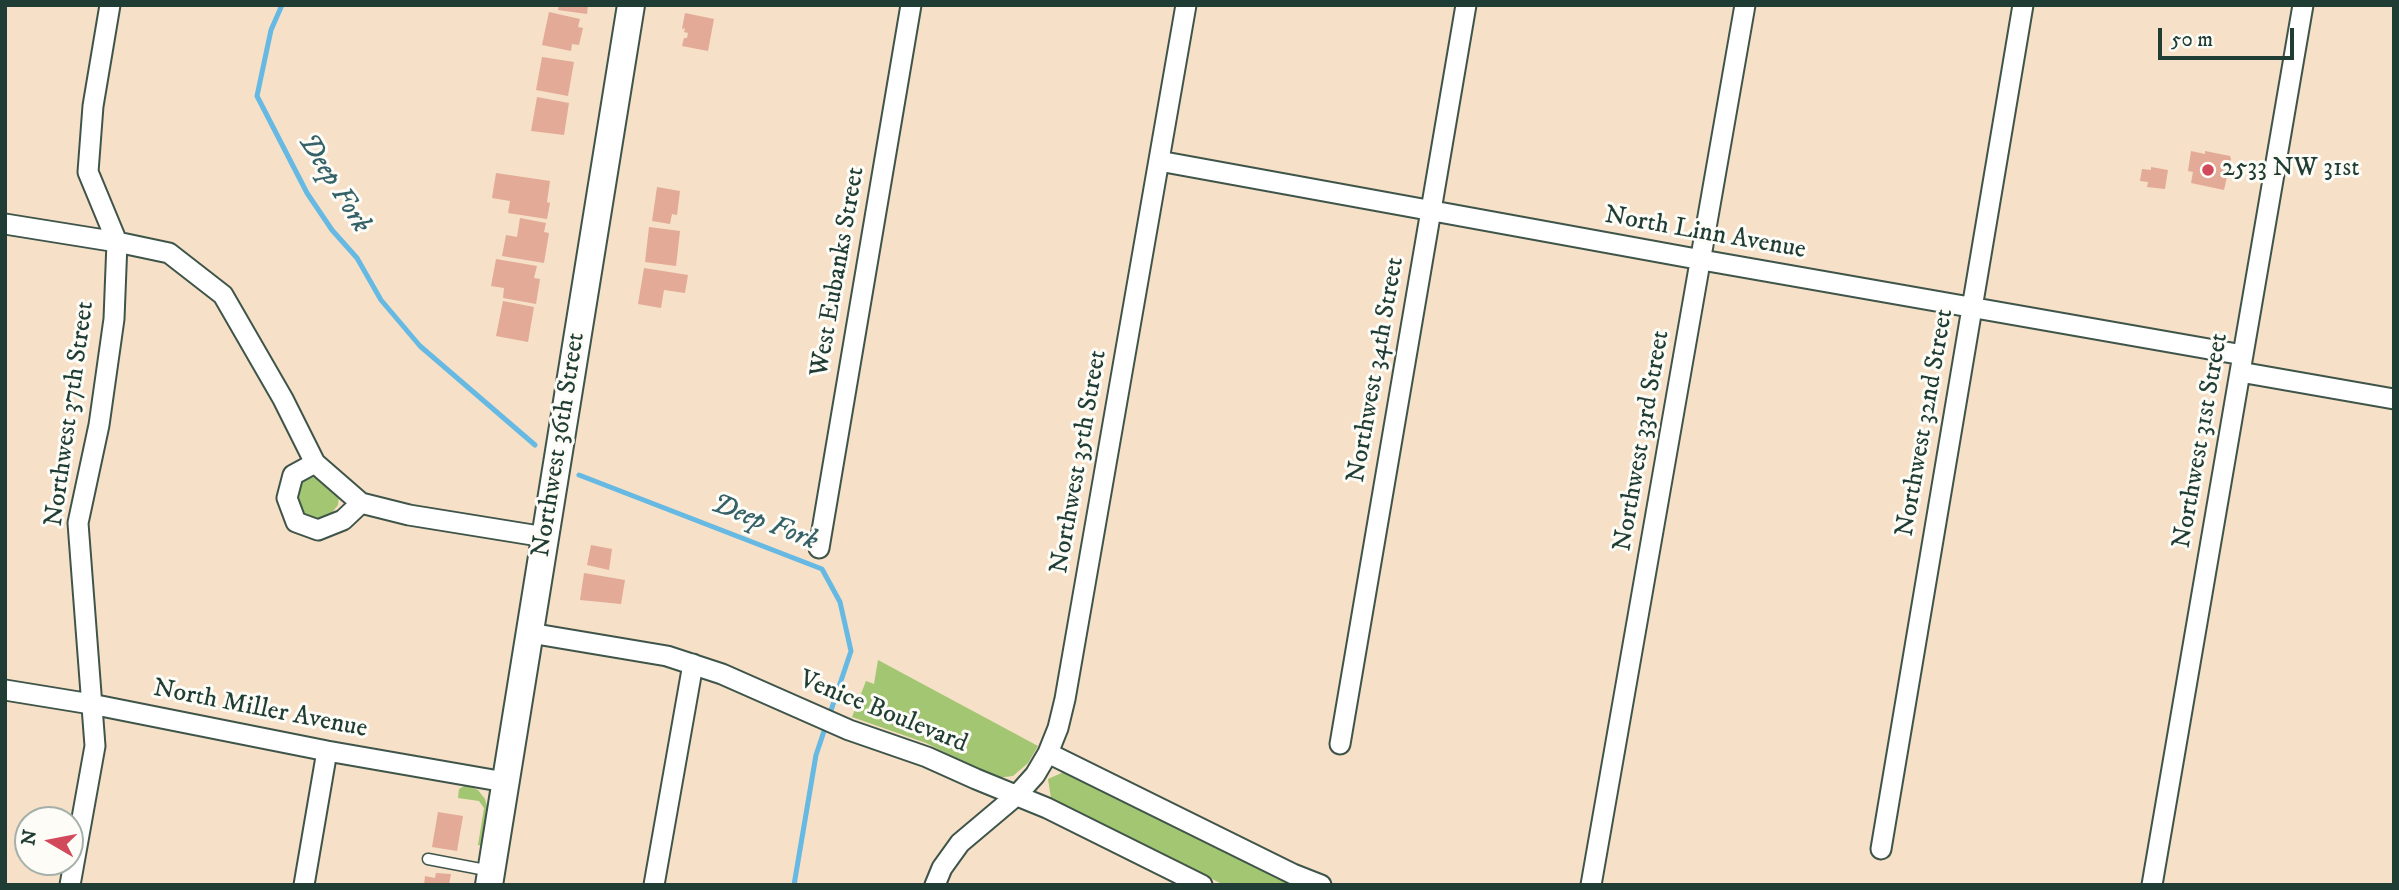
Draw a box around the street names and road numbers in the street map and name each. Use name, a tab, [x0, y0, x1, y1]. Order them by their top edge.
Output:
street label: West Eubanks Street	[805, 165, 873, 379]
street label: North Linn Avenue	[1602, 201, 1808, 267]
street label: Northwest 34th Street	[1342, 255, 1412, 485]
street label: Northwest 37th Street	[40, 299, 102, 529]
street label: Northwest 32nd Street	[1891, 307, 1961, 539]
street label: Northwest 33rd Street	[1608, 328, 1678, 554]
street label: Northwest 36th Street	[527, 330, 593, 560]
street label: Northwest 31st Street	[2168, 331, 2236, 551]
street label: Northwest 35th Street	[1045, 348, 1115, 576]
street label: Venice Boulevard	[794, 665, 972, 761]
street label: North Miller Avenue	[150, 674, 370, 746]

